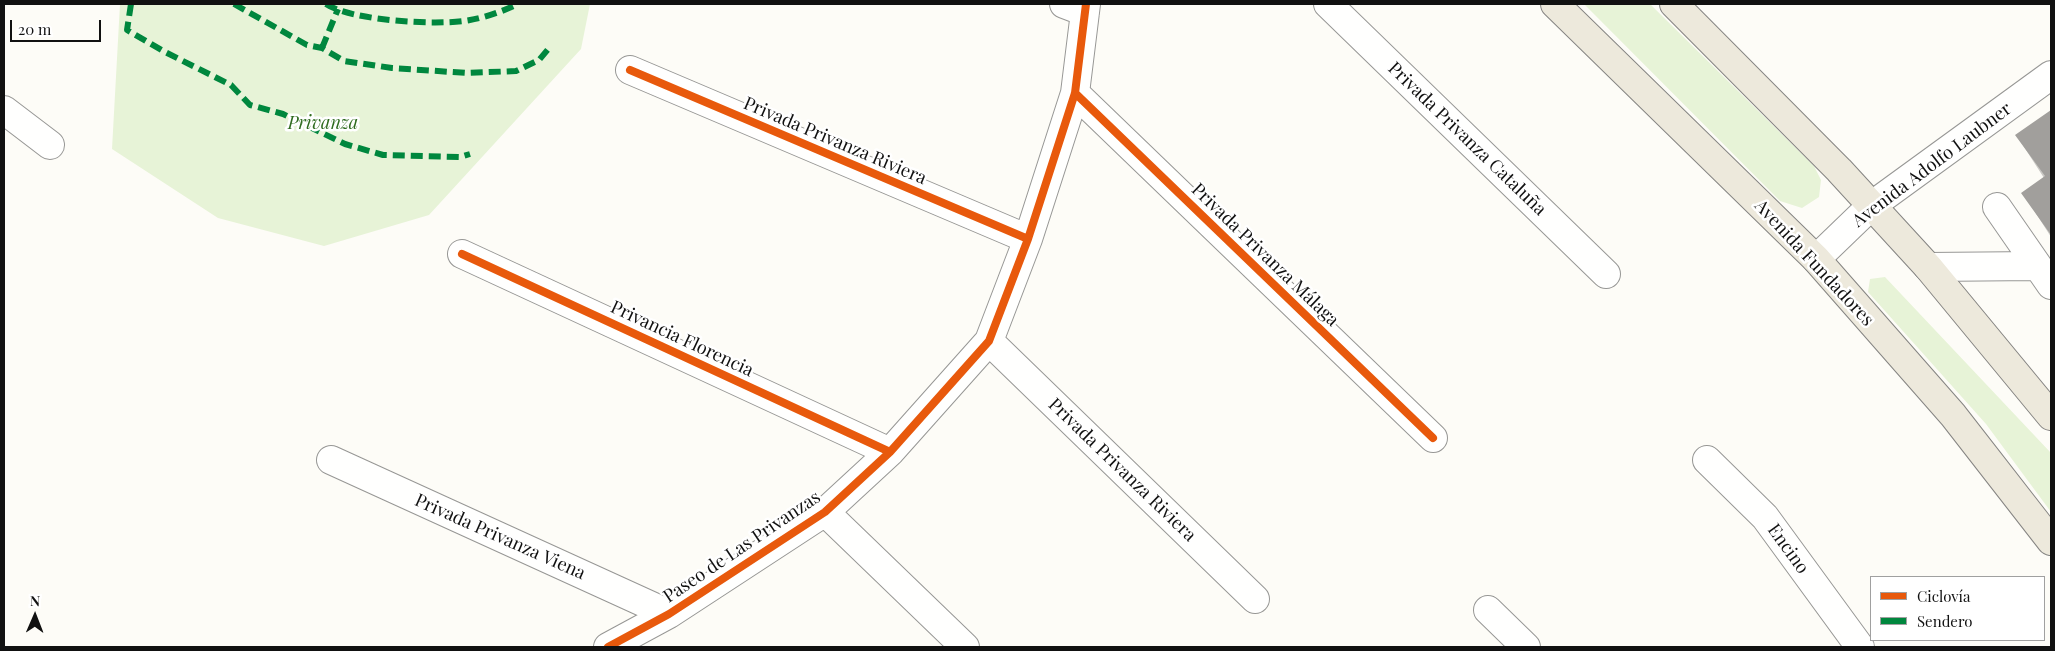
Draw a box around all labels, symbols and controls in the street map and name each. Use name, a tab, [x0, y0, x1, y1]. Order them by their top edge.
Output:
scale bar	[12, 10, 104, 42]
text: 20 m	[18, 19, 51, 39]
street label: Privada Privanza Cataluña	[1383, 58, 1551, 220]
street label: Privada Privanza Riviera	[740, 93, 930, 189]
street label: Avenida Adolfo Laubner	[1848, 98, 2016, 232]
park label: Privanza	[288, 112, 358, 134]
street label: Privada Privanza Málaga	[1187, 179, 1343, 331]
street label: Avenida Fundadores	[1750, 195, 1878, 331]
street label: Privancia Florencia	[607, 296, 757, 382]
street label: Privada Privanza Riviera	[1044, 394, 1200, 546]
street label: Paseo de Las Privanzas	[659, 486, 825, 608]
street label: Privada Privanza Viena	[411, 490, 589, 584]
street label: Encino	[1763, 520, 1813, 578]
legend	[1870, 576, 2045, 641]
text: Ciclovía	[1917, 586, 1970, 606]
north arrow	[10, 591, 60, 641]
text: N	[30, 591, 40, 610]
text: Sendero	[1917, 611, 1973, 631]

